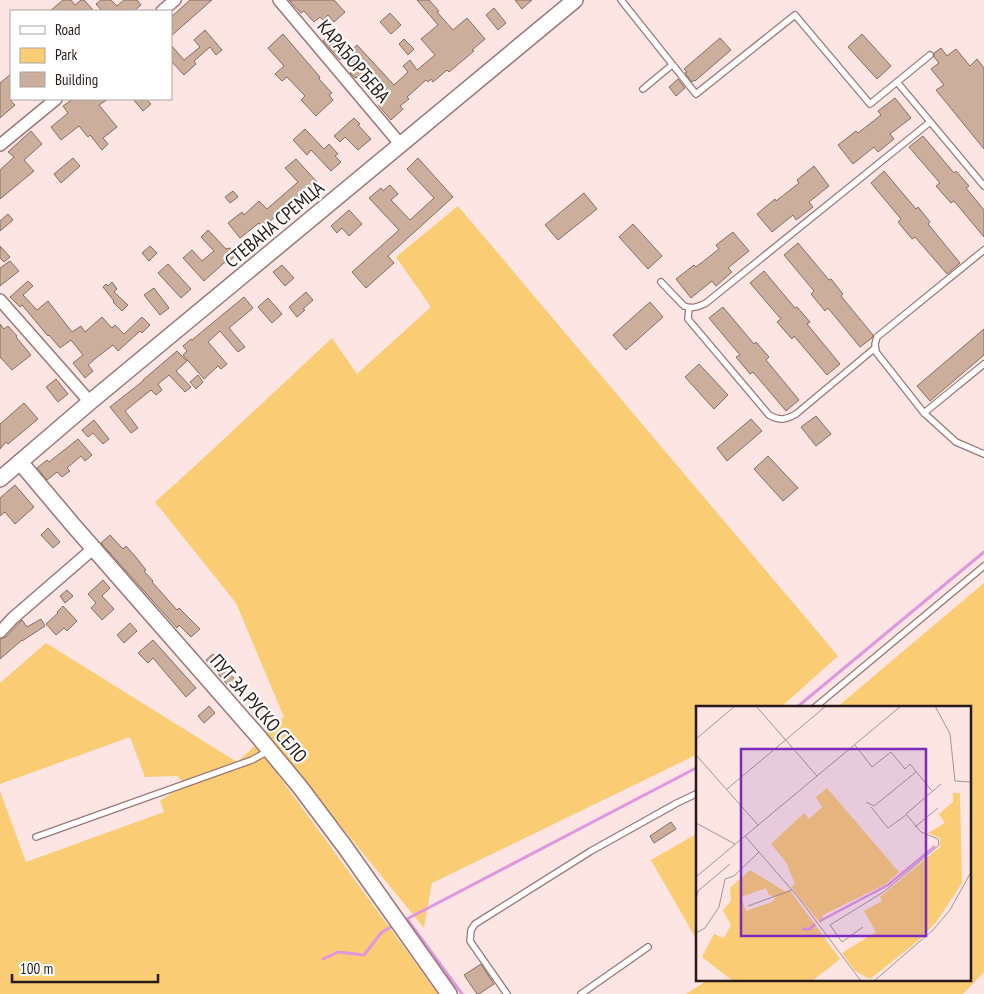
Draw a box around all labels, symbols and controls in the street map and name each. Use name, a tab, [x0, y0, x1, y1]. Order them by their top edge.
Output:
legend	[10, 10, 172, 100]
street label: КАРАЂОРЂЕВА	[312, 15, 396, 107]
text: Road	[55, 20, 81, 39]
text: Park	[55, 45, 77, 64]
text: Building	[55, 70, 98, 89]
street label: СТЕВАНА СРЕМЦА	[219, 175, 329, 273]
street label: ПУТ ЗА РУСКО СЕЛО	[205, 649, 313, 767]
inset map	[696, 706, 972, 982]
scale bar	[12, 952, 159, 984]
text: 100 m	[20, 959, 53, 978]

